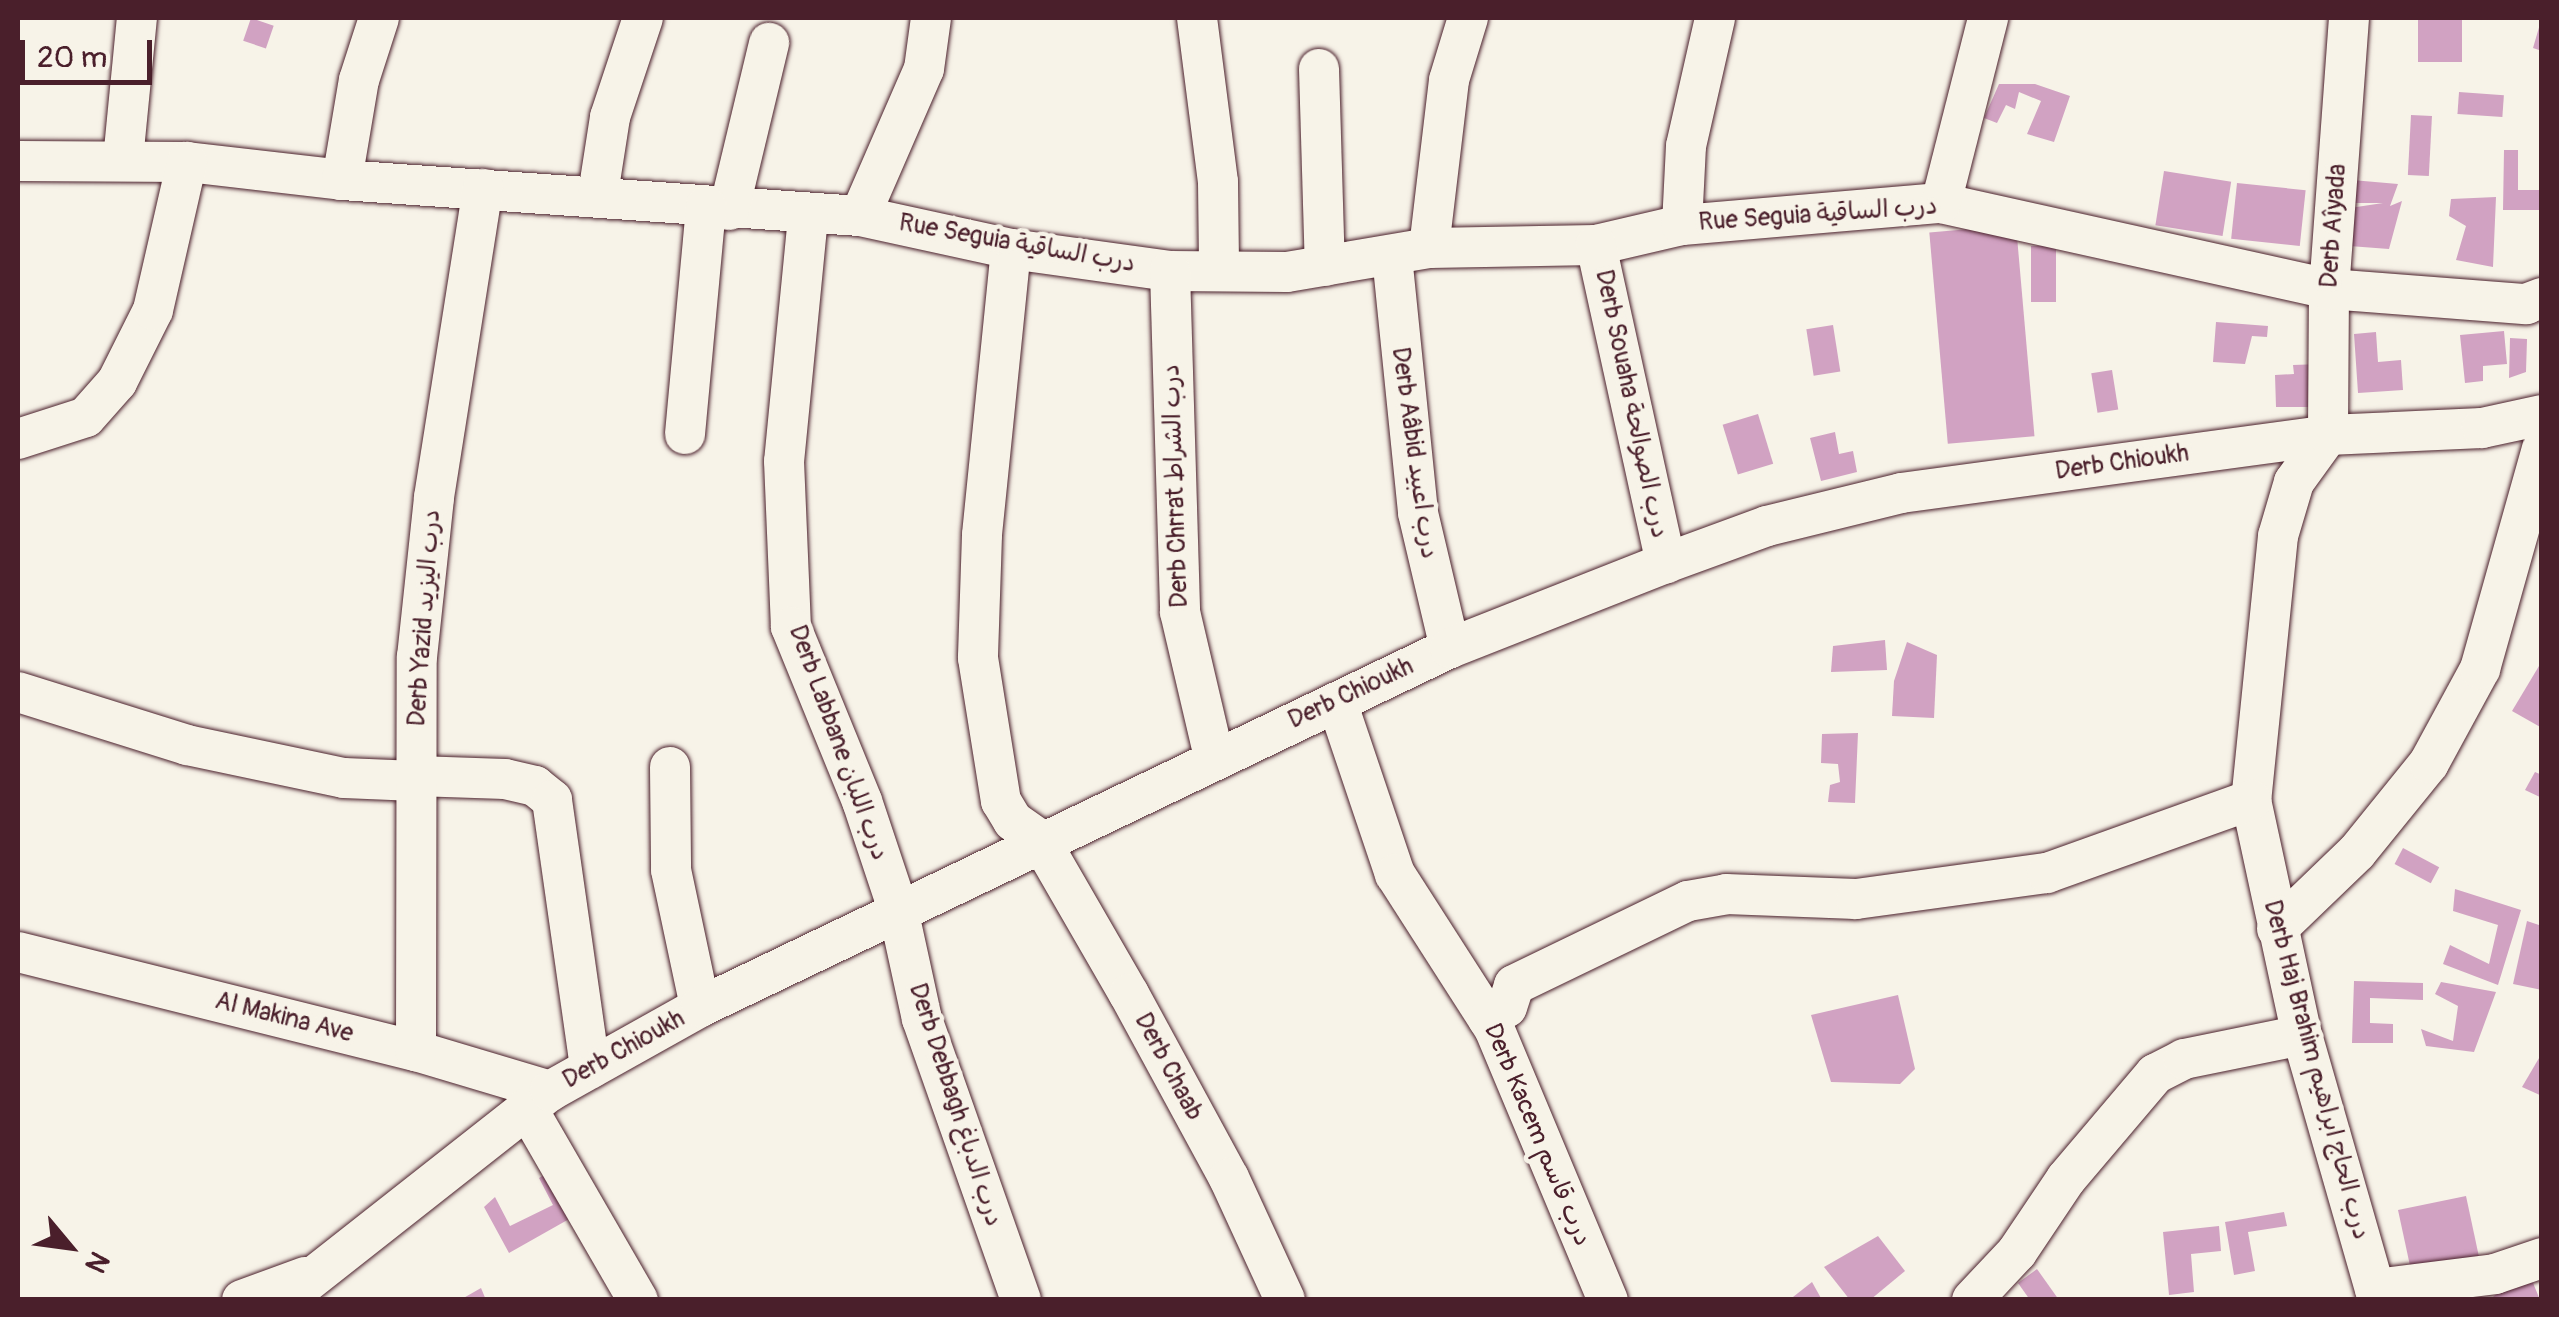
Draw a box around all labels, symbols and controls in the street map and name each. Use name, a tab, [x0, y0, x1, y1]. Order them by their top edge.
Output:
scale bar	[25, 20, 158, 82]
text: 20 m	[37, 39, 107, 76]
street label: Derb Aîyada	[2315, 163, 2353, 289]
street label: Rue Seguia درب الساقية	[1698, 192, 1938, 238]
street label: Rue Seguia درب الساقية	[897, 208, 1137, 280]
street label: Derb Souaha درب الصوالحة	[1588, 267, 1674, 541]
street label: Derb Aâbid درب اعبيد	[1384, 345, 1444, 561]
street label: Derb Chrrat درب الشراط	[1157, 364, 1195, 608]
street label: Derb Chioukh	[2053, 439, 2191, 487]
street label: Derb Yazid درب اليزيد	[402, 508, 448, 728]
street label: Derb Labbane درب اللبان	[782, 621, 894, 865]
street label: Derb Chioukh	[1284, 652, 1418, 736]
street label: Derb Haj Brahim درب الحاج ابراهيم	[2256, 897, 2376, 1243]
street label: Derb Debbagh درب الدباغ	[902, 980, 1008, 1230]
street label: Al Makina Ave	[212, 986, 356, 1050]
street label: Derb Chioukh	[558, 1004, 690, 1096]
street label: Derb Chaab	[1127, 1008, 1209, 1126]
street label: Derb Kacem درب قاسم	[1477, 1019, 1597, 1251]
north arrow	[20, 1197, 120, 1297]
text: N	[77, 1245, 117, 1279]

